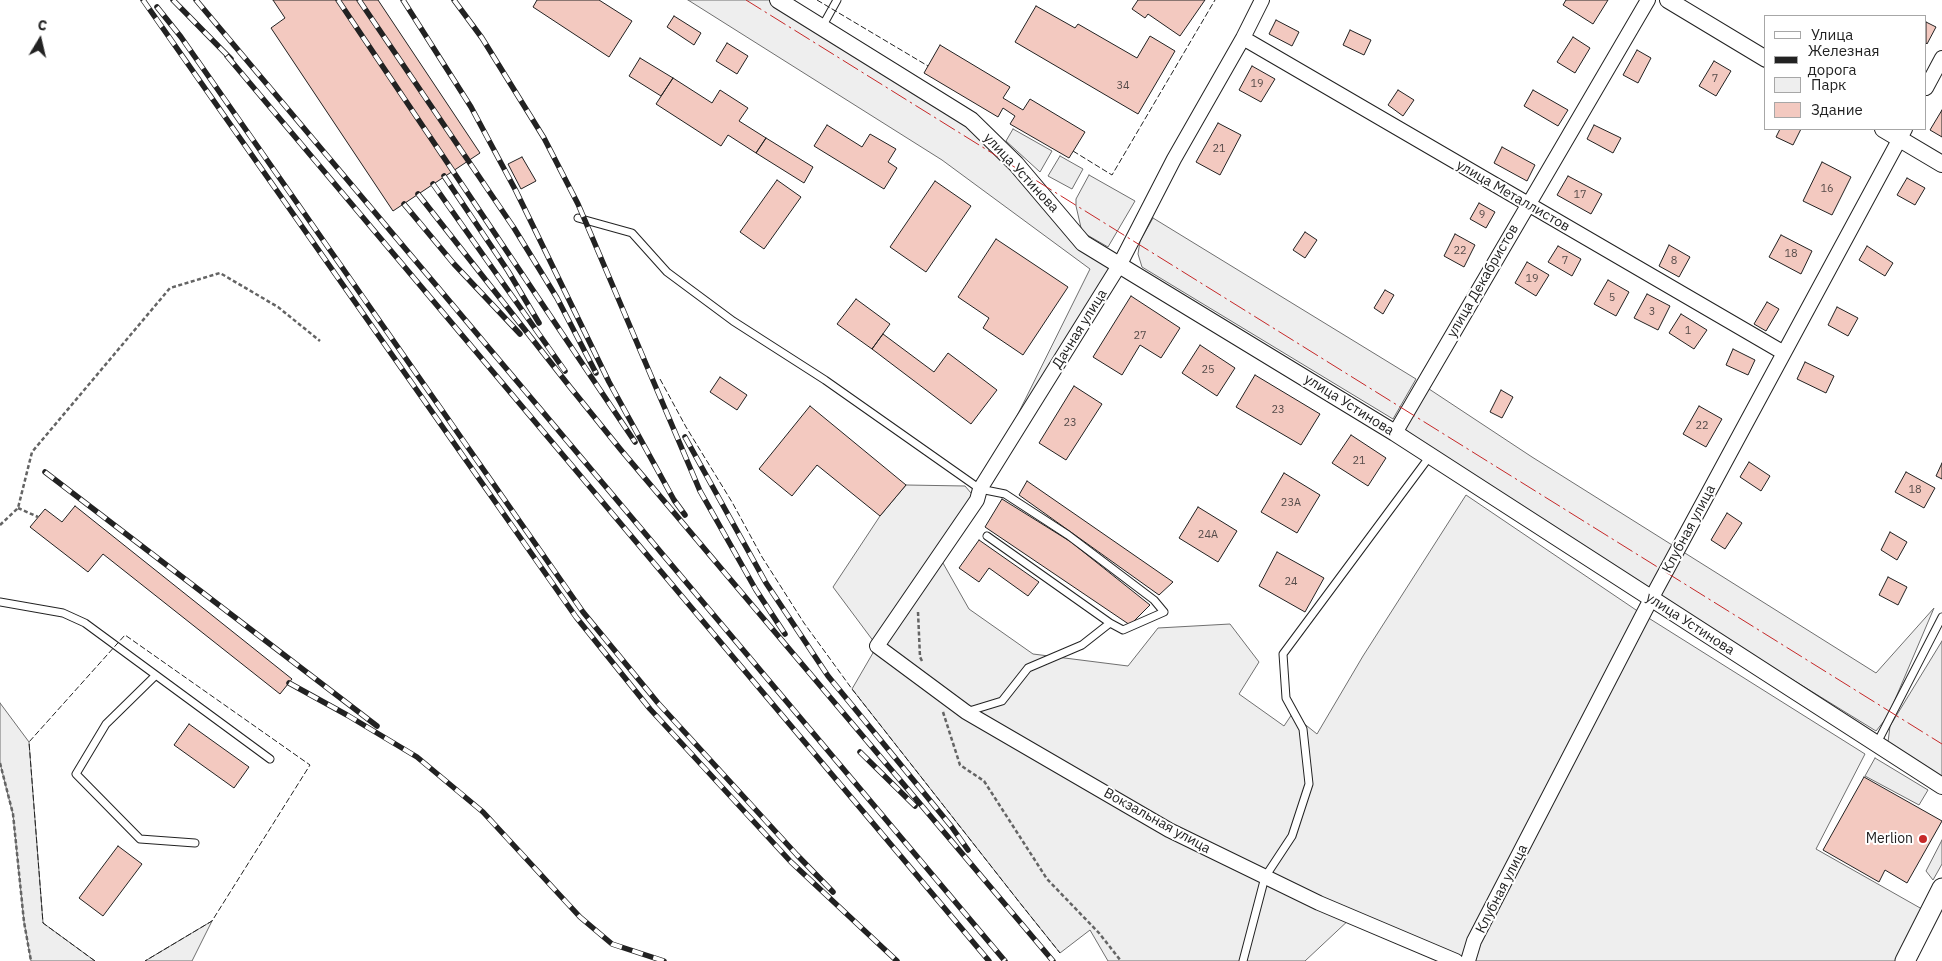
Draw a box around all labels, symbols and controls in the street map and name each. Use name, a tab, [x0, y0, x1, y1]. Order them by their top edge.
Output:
north arrow	[15, 15, 65, 65]
legend	[1764, 15, 1927, 130]
text: С	[36, 16, 48, 35]
text: Улица	[1811, 25, 1853, 44]
text: Железная дорога	[1808, 41, 1879, 79]
house number: 7	[1712, 72, 1718, 86]
text: Парк	[1811, 75, 1846, 94]
house number: 19	[1250, 77, 1264, 91]
house number: 34	[1116, 79, 1130, 93]
text: Здание	[1811, 100, 1863, 119]
street label: улица Устинова	[980, 130, 1062, 216]
house number: 21	[1212, 142, 1226, 156]
street label: улица Металлистов	[1453, 157, 1573, 235]
house number: 16	[1820, 182, 1834, 196]
house number: 17	[1573, 188, 1587, 202]
house number: 9	[1479, 208, 1485, 222]
street label: улица Декабристов	[1444, 221, 1522, 341]
house number: 22	[1453, 244, 1467, 258]
house number: 18	[1784, 247, 1798, 261]
house number: 7	[1562, 254, 1568, 268]
house number: 8	[1671, 254, 1677, 268]
house number: 19	[1525, 272, 1539, 286]
street label: Дачная улица	[1049, 286, 1111, 372]
house number: 5	[1609, 291, 1615, 305]
house number: 3	[1649, 305, 1655, 319]
house number: 1	[1685, 324, 1691, 338]
house number: 27	[1133, 329, 1147, 343]
house number: 25	[1201, 363, 1215, 377]
street label: улица Устинова	[1301, 371, 1397, 439]
house number: 23	[1271, 403, 1285, 417]
house number: 23	[1063, 416, 1077, 430]
house number: 22	[1695, 419, 1709, 433]
house number: 21	[1352, 454, 1366, 468]
street label: Клубная улица	[1659, 482, 1719, 576]
house number: 18	[1908, 483, 1922, 497]
house number: 23А	[1281, 496, 1301, 510]
house number: 24А	[1198, 528, 1218, 542]
house number: 24	[1284, 575, 1298, 589]
street label: улица Устинова	[1642, 589, 1738, 659]
street label: Вокзальная улица	[1101, 785, 1213, 857]
place label: Merlion	[1866, 831, 1913, 847]
marker: Merlion	[1917, 833, 1929, 845]
street label: Клубная улица	[1472, 842, 1532, 936]

